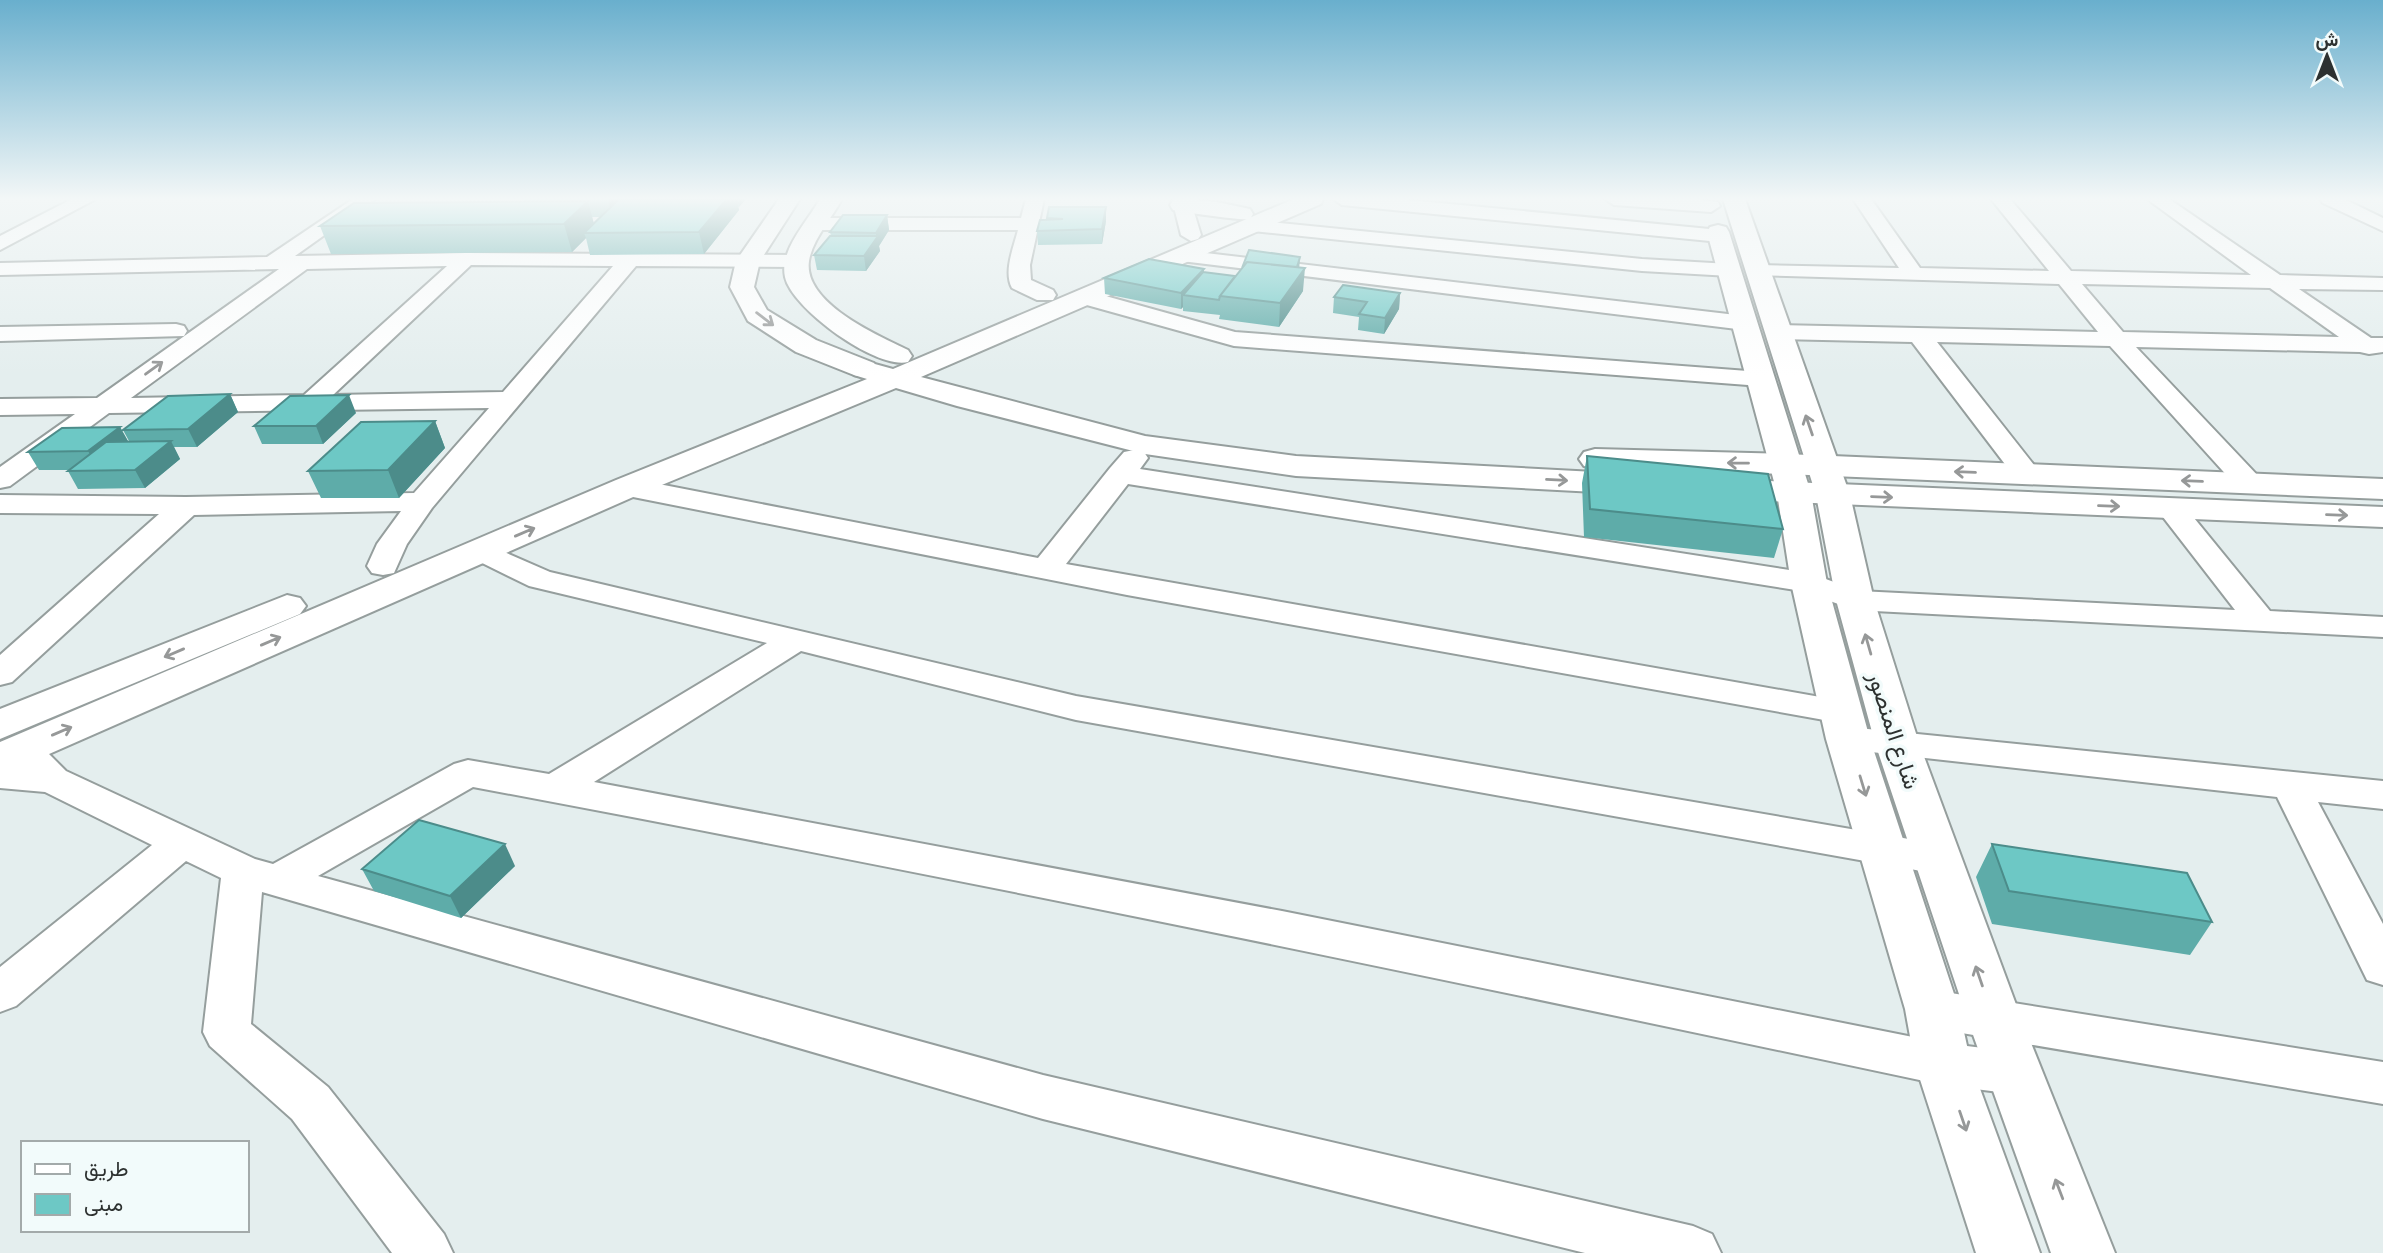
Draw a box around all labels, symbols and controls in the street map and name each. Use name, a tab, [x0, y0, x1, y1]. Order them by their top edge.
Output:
north arrow	[2292, 21, 2362, 91]
text: ش	[2316, 27, 2339, 51]
one-way arrow	[755, 311, 774, 326]
one-way arrow	[144, 361, 163, 375]
one-way arrow	[1802, 414, 1814, 436]
one-way arrow	[1727, 456, 1750, 470]
one-way arrow	[1954, 465, 1977, 478]
one-way arrow	[1545, 474, 1568, 487]
one-way arrow	[2181, 475, 2204, 488]
one-way arrow	[1870, 490, 1893, 503]
one-way arrow	[2097, 499, 2120, 512]
one-way arrow	[2325, 508, 2348, 521]
one-way arrow	[514, 525, 535, 538]
one-way arrow	[1861, 633, 1874, 655]
one-way arrow	[260, 634, 281, 647]
one-way arrow	[164, 647, 185, 660]
street label: شارع المنصور	[1860, 667, 1927, 793]
one-way arrow	[51, 724, 73, 737]
one-way arrow	[1857, 775, 1870, 797]
one-way arrow	[1972, 965, 1985, 987]
one-way arrow	[1958, 1110, 1970, 1132]
legend	[21, 1141, 248, 1232]
text: طريق	[84, 1155, 129, 1182]
one-way arrow	[2051, 1179, 2064, 1201]
text: مبنى	[84, 1190, 123, 1216]

